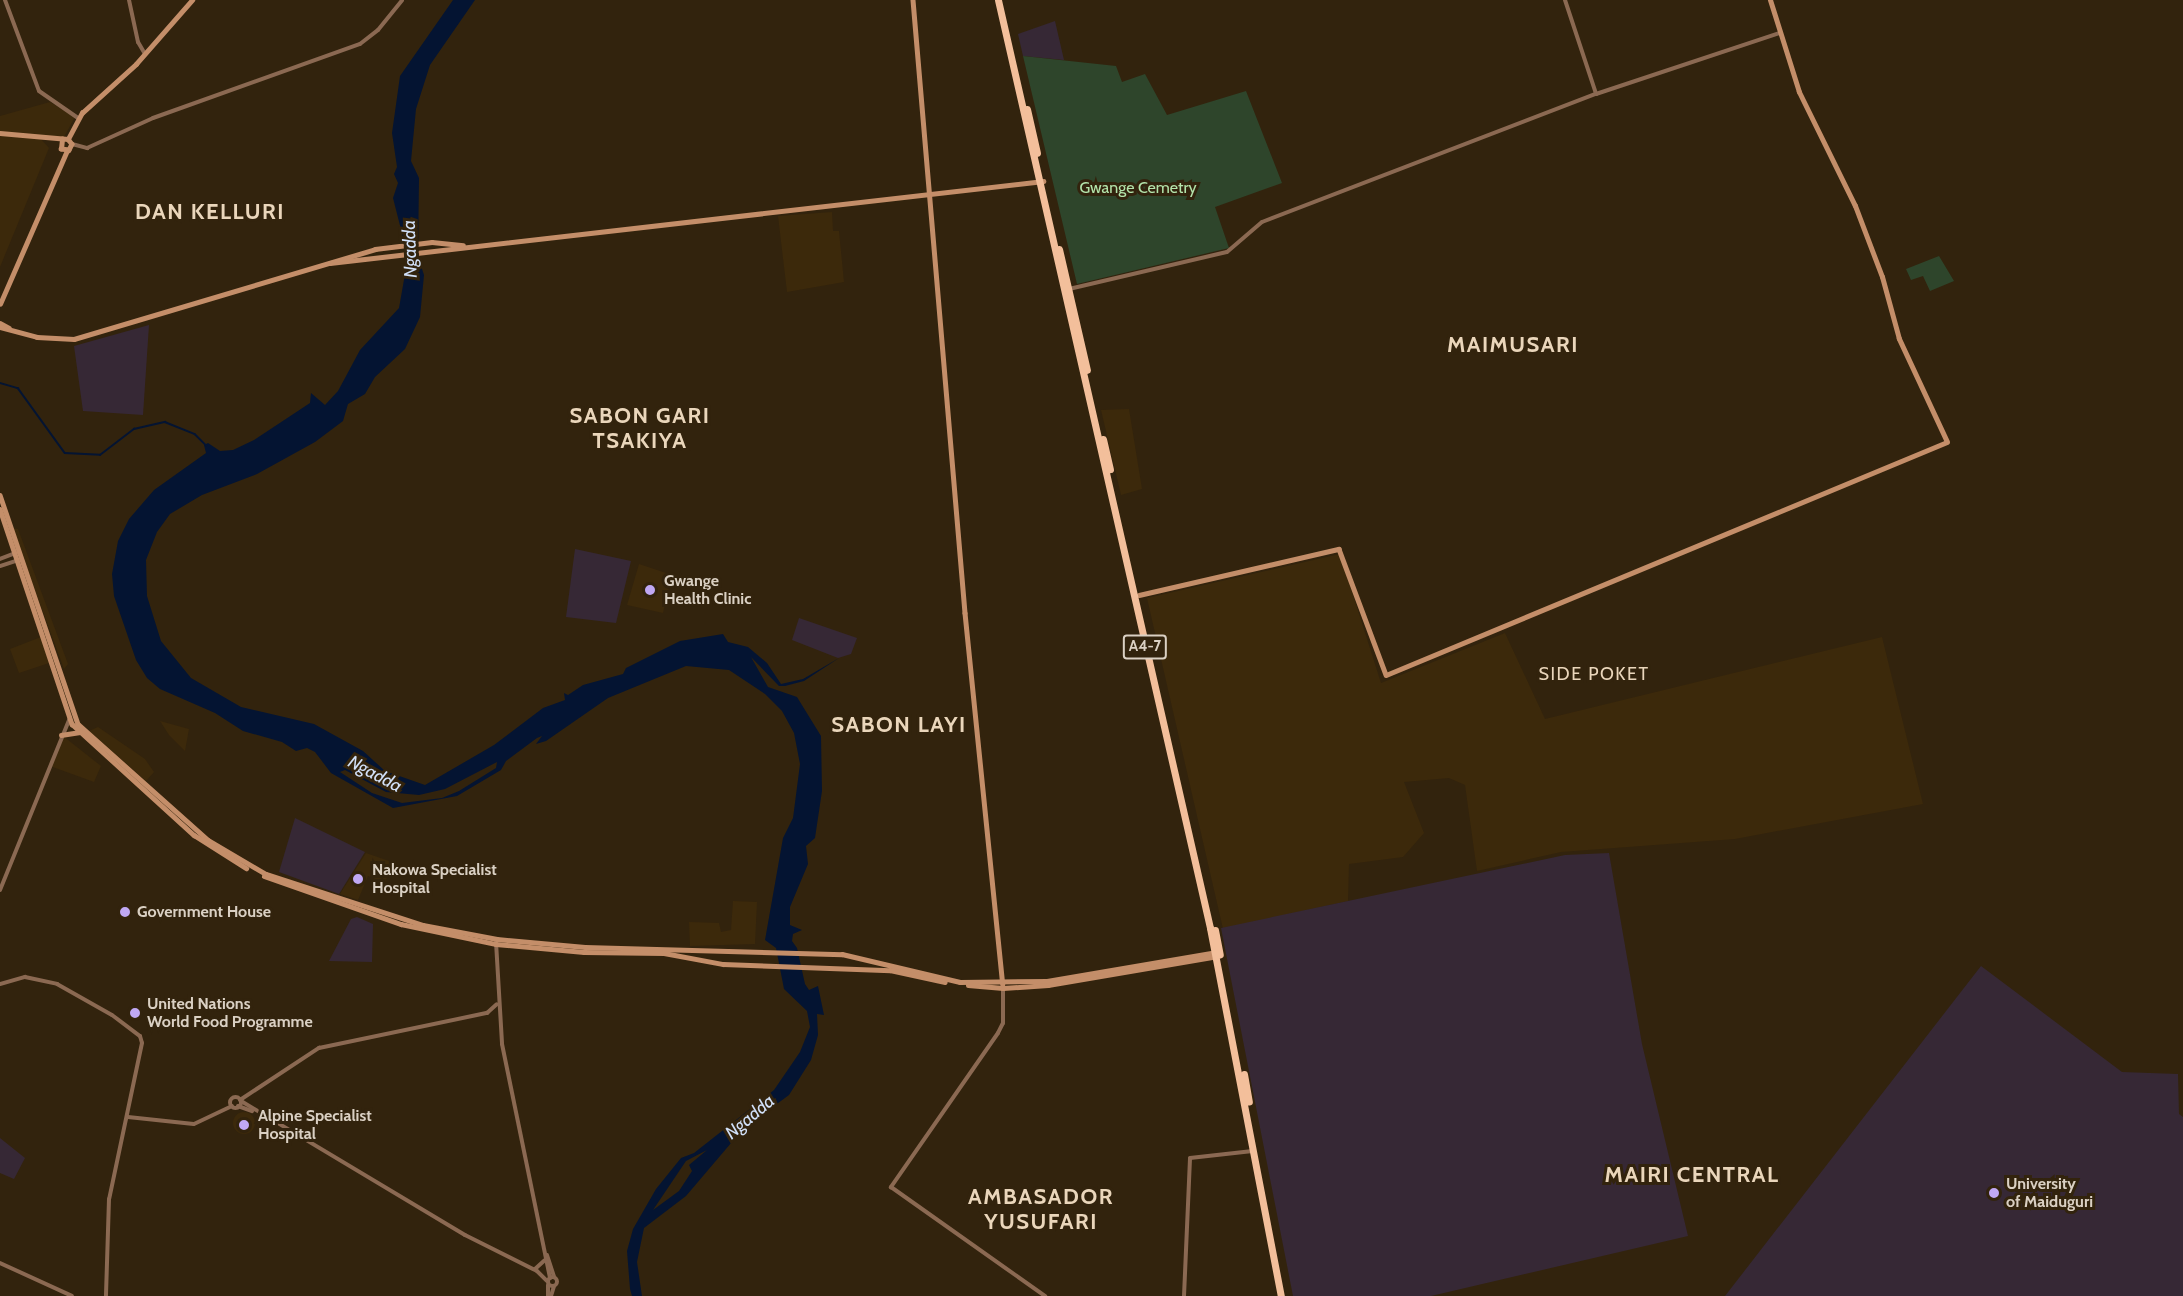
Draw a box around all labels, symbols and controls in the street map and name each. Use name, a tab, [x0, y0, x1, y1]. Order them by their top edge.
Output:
park label: Gwange Cemetry	[1079, 178, 1197, 198]
district label: DAN KELLURI	[135, 199, 285, 225]
water label: Ngadda	[398, 220, 422, 278]
district label: MAIMUSARI	[1447, 332, 1579, 358]
district label: SABON GARI TSAKIYA	[570, 402, 710, 454]
place label: Gwange Health Clinic	[664, 571, 751, 609]
marker: Gwange Health Clinic	[641, 581, 659, 599]
road number: A4-7	[1122, 635, 1168, 659]
district label: SIDE POKET	[1538, 663, 1650, 685]
district label: SABON LAYI	[831, 712, 967, 738]
water label: Ngadda	[344, 751, 406, 797]
place label: Nakowa Specialist Hospital	[372, 860, 497, 898]
marker: Nakowa Specialist Hospital	[349, 870, 367, 888]
place label: Government House	[137, 902, 271, 922]
marker: Government House	[118, 905, 132, 919]
place label: United Nations World Food Programme	[147, 994, 313, 1032]
marker: United Nations World Food Programme	[128, 1006, 142, 1020]
water label: Ngadda	[721, 1090, 779, 1144]
place label: Alpine Specialist Hospital	[258, 1106, 372, 1144]
marker: Alpine Specialist Hospital	[235, 1116, 253, 1134]
district label: MAIRI CENTRAL	[1605, 1162, 1779, 1188]
place label: University of Maiduguri	[2006, 1174, 2093, 1212]
district label: AMBASADOR YUSUFARI	[968, 1183, 1114, 1234]
marker: University of Maiduguri	[1987, 1186, 2001, 1200]

